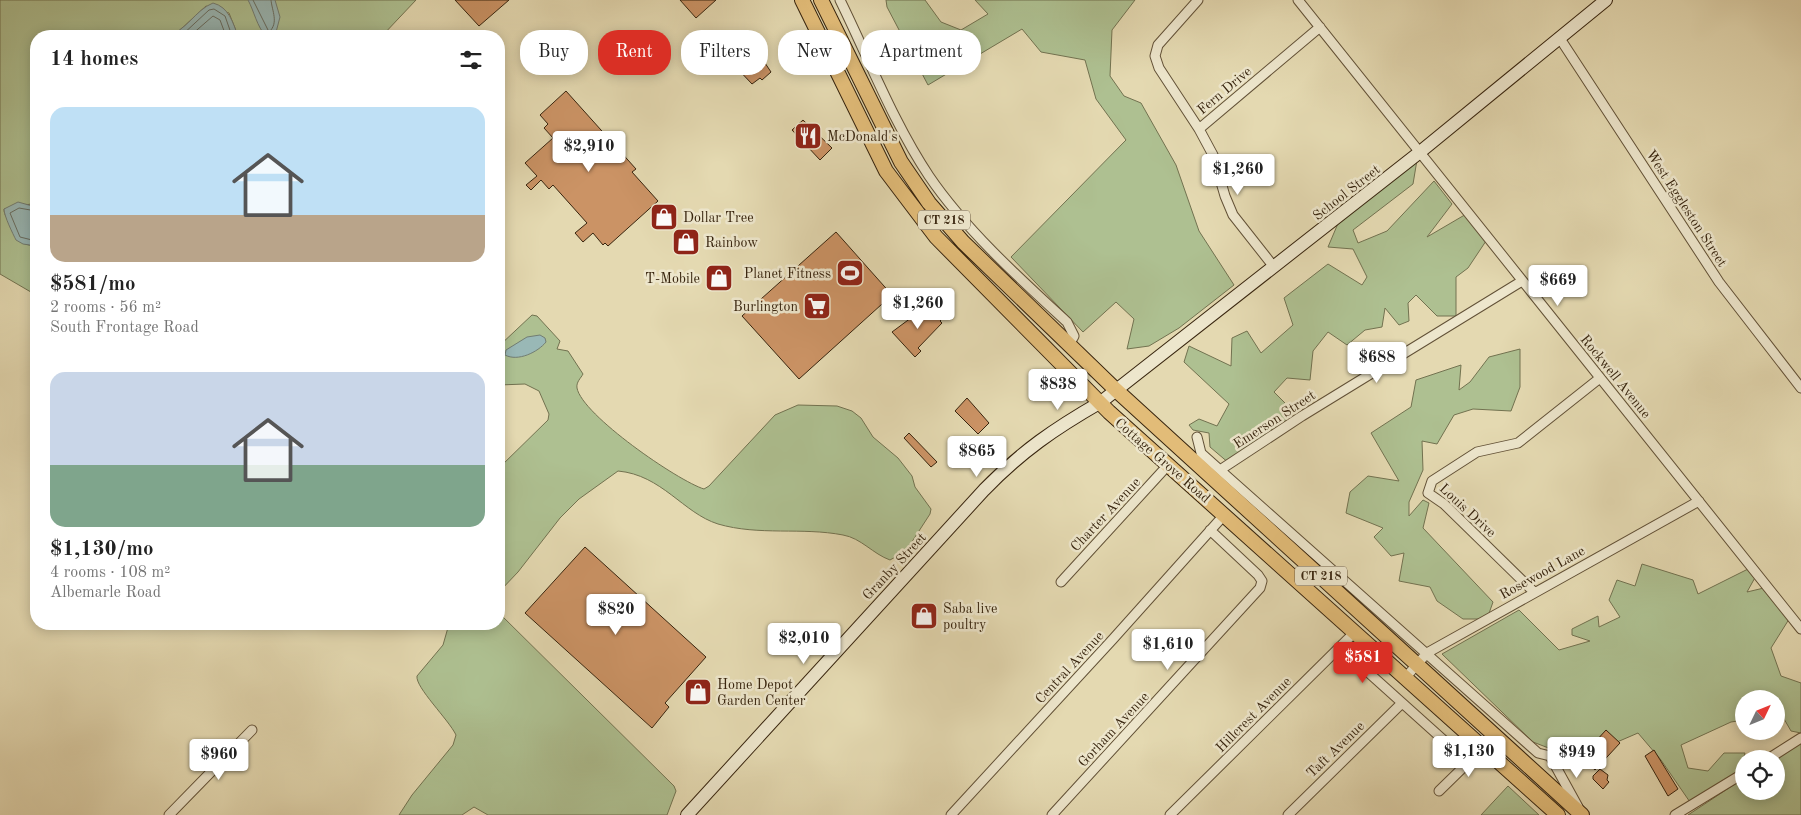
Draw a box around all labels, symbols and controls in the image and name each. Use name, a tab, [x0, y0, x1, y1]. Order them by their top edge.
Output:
chip: Buy	[520, 30, 588, 75]
chip: Rent	[598, 30, 671, 75]
chip: Filters	[681, 30, 768, 75]
chip: New	[778, 30, 851, 75]
chip: Apartment	[861, 30, 981, 75]
icon: filters	[457, 46, 485, 74]
text: 14 homes	[50, 49, 138, 70]
street label: Fern Drive	[1195, 64, 1254, 117]
restaurant icon: McDonald's	[793, 121, 823, 151]
pin: $2,910	[548, 130, 630, 173]
place label: McDonald's	[827, 130, 898, 144]
text: $2,910	[564, 139, 614, 155]
icon: home	[223, 140, 313, 230]
street label: West Eggleston Street	[1643, 148, 1729, 270]
pin: $1,260	[1197, 154, 1279, 196]
text: $1,260	[1213, 162, 1263, 178]
street label: School Street	[1310, 162, 1383, 223]
shop icon: Dollar Tree	[649, 202, 679, 232]
road number: CT 218	[918, 210, 970, 230]
place label: Dollar Tree	[683, 211, 754, 225]
shop icon: Rainbow	[671, 227, 701, 257]
place label: Rainbow	[705, 236, 758, 250]
sports icon: Planet Fitness	[835, 258, 865, 288]
shop icon: T-Mobile	[704, 263, 734, 293]
pin: $669	[1528, 264, 1588, 307]
place label: Planet Fitness	[744, 267, 831, 281]
place label: T-Mobile	[645, 272, 700, 286]
text: $669	[1539, 273, 1577, 289]
text: $581/mo	[50, 274, 136, 295]
pin: $1,260	[877, 288, 959, 330]
supermarket icon: Burlington	[802, 291, 832, 321]
text: $1,260	[893, 296, 943, 312]
text: 2 rooms · 56 m²	[50, 300, 161, 316]
place label: Burlington	[733, 300, 798, 314]
text: South Frontage Road	[50, 320, 199, 336]
street label: Rockwell Avenue	[1577, 332, 1653, 421]
pin: $688	[1347, 342, 1407, 384]
text: $688	[1358, 350, 1396, 366]
pin: $838	[1028, 368, 1088, 411]
text: $838	[1039, 377, 1077, 393]
street label: Emerson Street	[1231, 388, 1318, 451]
icon: home	[223, 405, 313, 495]
street label: Cottage Grove Road	[1112, 416, 1213, 506]
pin: $865	[947, 436, 1007, 478]
text: $865	[958, 444, 996, 460]
street label: Charter Avenue	[1068, 475, 1143, 554]
street label: Louis Drive	[1437, 481, 1498, 540]
street label: Granby Street	[860, 530, 929, 603]
text: $1,130/mo	[50, 539, 154, 560]
street label: Rosewood Lane	[1498, 544, 1587, 602]
text: 4 rooms · 108 m²	[50, 565, 170, 581]
road number: CT 218	[1295, 566, 1347, 586]
text: Albemarle Road	[50, 585, 161, 601]
pin: $820	[586, 594, 646, 636]
shop icon: Saba live poultry	[909, 601, 939, 631]
text: $820	[597, 602, 635, 618]
place label: Saba live poultry	[943, 602, 997, 632]
pin: $2,010	[763, 622, 845, 665]
pin: $1,610	[1127, 628, 1209, 671]
street label: Central Avenue	[1033, 629, 1107, 707]
text: $2,010	[779, 631, 829, 647]
text: $1,610	[1143, 637, 1193, 653]
pin: $581	[1333, 642, 1393, 684]
text: $581	[1344, 650, 1382, 666]
street label: Hillcrest Avenue	[1213, 674, 1294, 755]
shop icon: Home Depot Garden Center	[683, 677, 713, 707]
place label: Home Depot Garden Center	[717, 678, 806, 708]
street label: Gorham Avenue	[1076, 690, 1152, 770]
north arrow	[1735, 690, 1785, 740]
map controls	[1735, 690, 1785, 800]
street label: Taft Avenue	[1304, 719, 1367, 780]
pin: $1,130	[1428, 736, 1510, 778]
pin: $949	[1547, 736, 1607, 779]
pin: $960	[189, 738, 249, 781]
text: $1,130	[1444, 744, 1494, 760]
text: $949	[1558, 745, 1596, 761]
text: $960	[200, 747, 238, 763]
button: locate	[1735, 750, 1785, 800]

